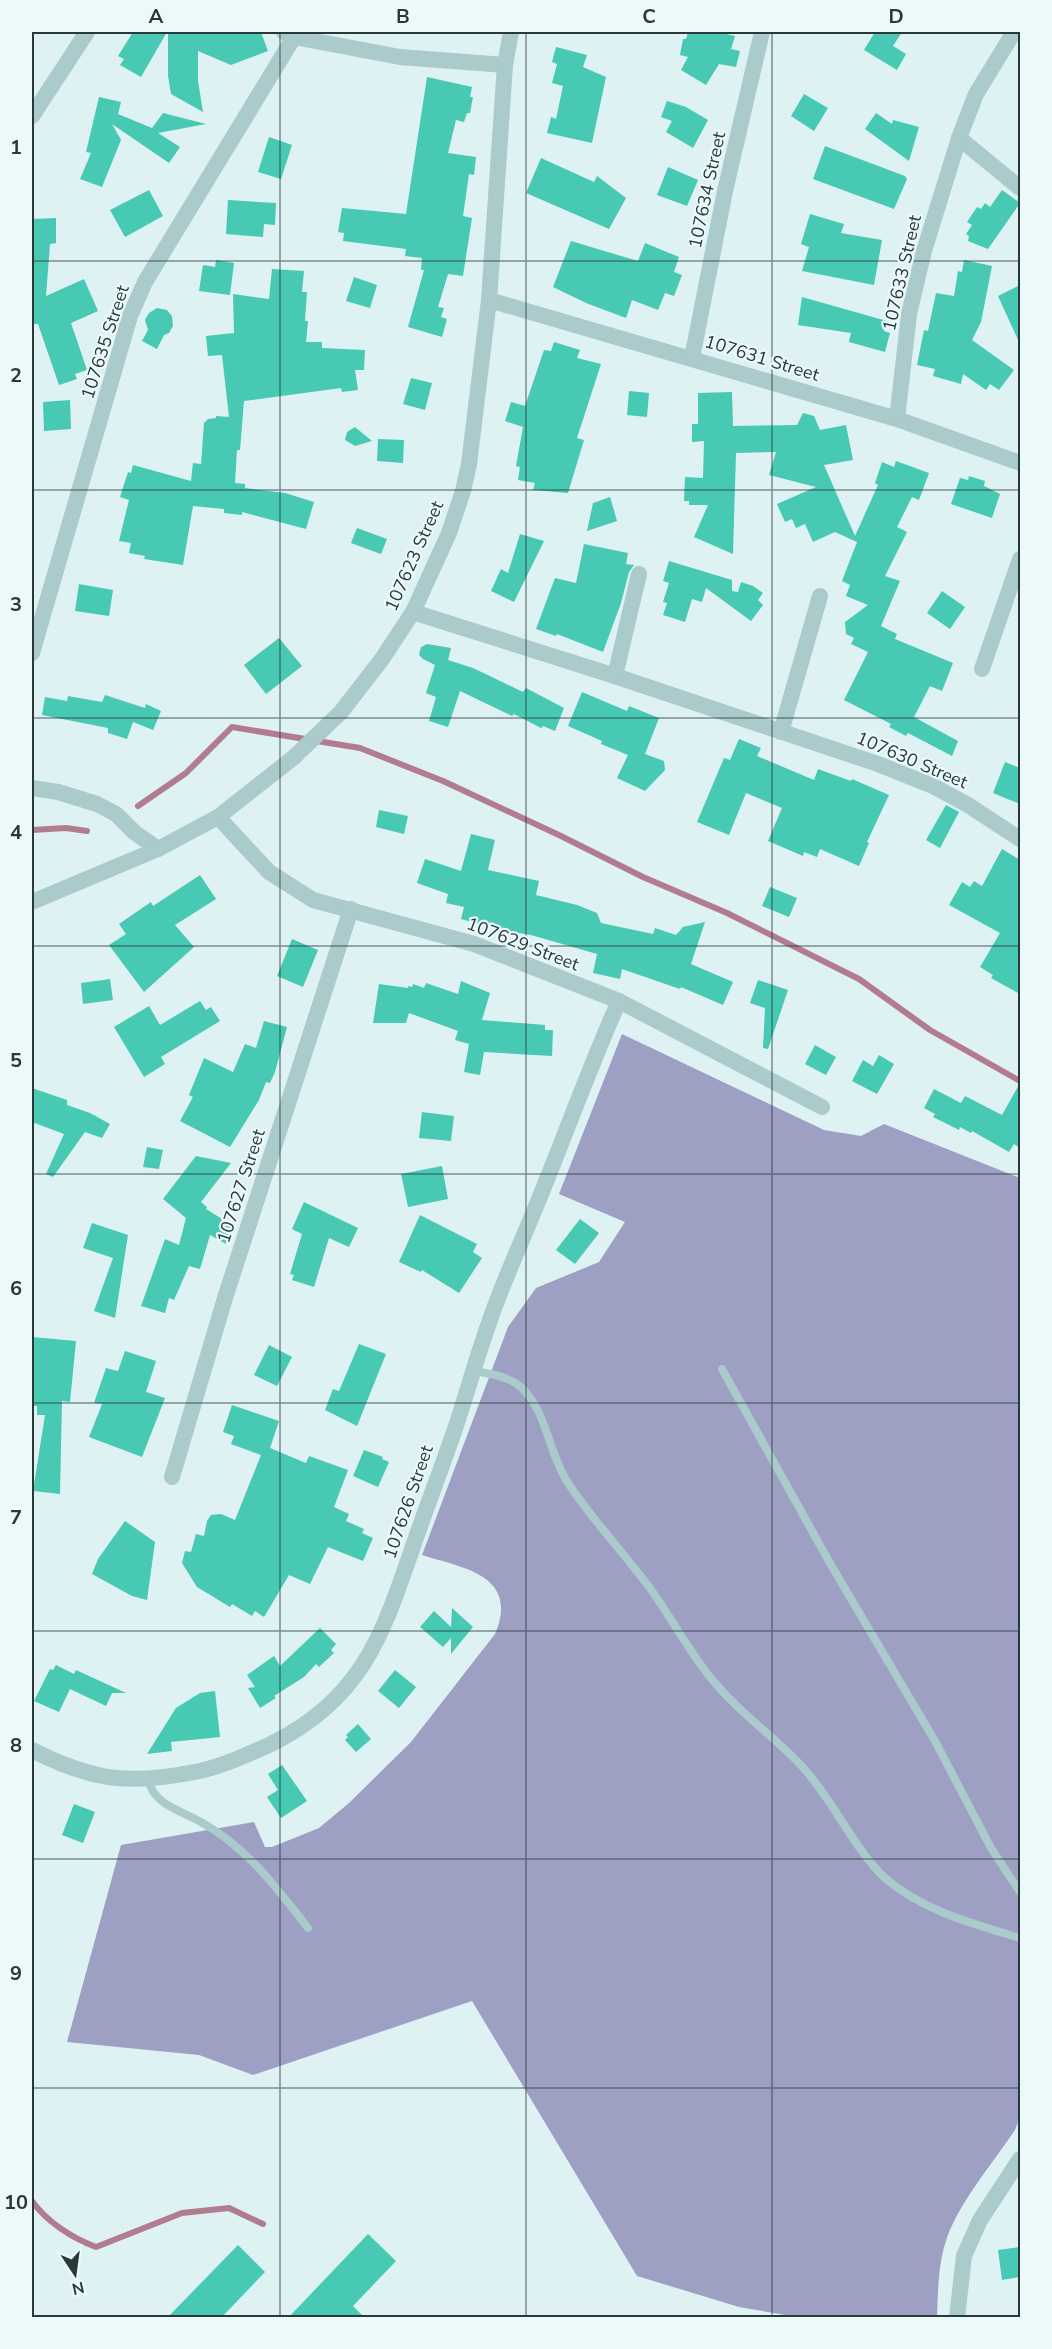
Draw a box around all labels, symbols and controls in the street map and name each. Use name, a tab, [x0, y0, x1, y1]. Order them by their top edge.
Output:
text: A	[149, 3, 164, 30]
text: B	[396, 3, 410, 30]
text: C	[642, 3, 656, 30]
text: D	[888, 3, 904, 30]
street label: 107634 Street	[683, 129, 731, 250]
text: 1	[10, 134, 22, 161]
street label: 107633 Street	[877, 212, 927, 333]
street label: 107635 Street	[75, 281, 135, 402]
street label: 107631 Street	[702, 329, 823, 387]
text: 2	[10, 362, 22, 389]
street label: 107623 Street	[379, 496, 449, 615]
text: 3	[10, 591, 22, 618]
street label: 107630 Street	[853, 726, 972, 794]
text: 4	[10, 819, 22, 846]
street label: 107629 Street	[463, 912, 583, 977]
text: 5	[10, 1047, 22, 1074]
street label: 107627 Street	[211, 1125, 271, 1246]
text: 6	[10, 1275, 22, 1302]
street label: 107626 Street	[377, 1441, 439, 1562]
text: 7	[10, 1504, 22, 1531]
text: 8	[10, 1732, 22, 1759]
text: 9	[10, 1960, 22, 1987]
text: 10	[4, 2189, 28, 2216]
north arrow	[45, 2244, 105, 2304]
text: N	[70, 2276, 86, 2300]

